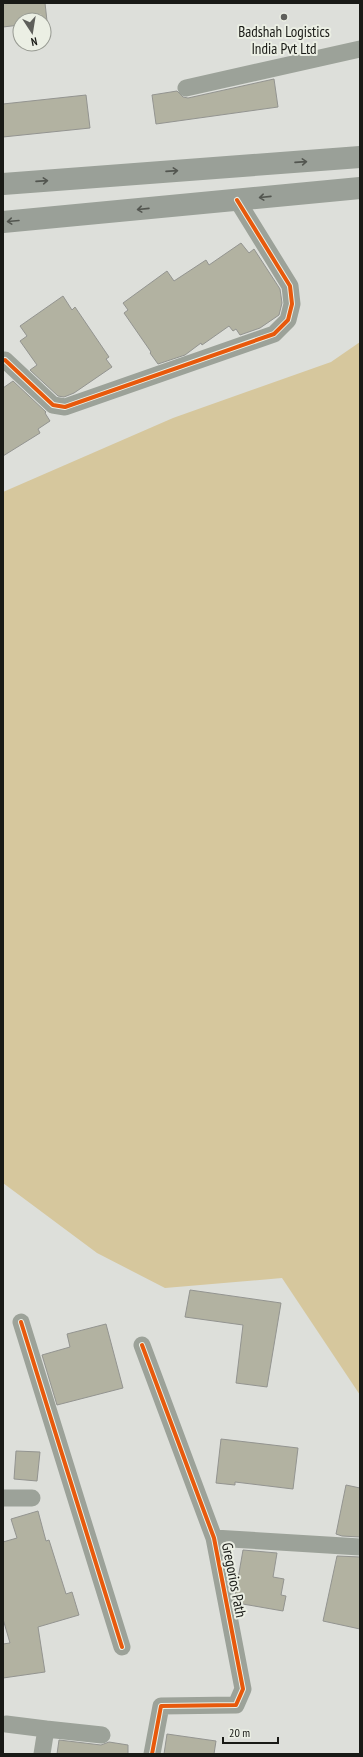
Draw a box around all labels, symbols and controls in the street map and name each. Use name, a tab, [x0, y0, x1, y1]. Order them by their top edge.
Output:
north arrow	[12, 12, 52, 52]
marker: Badshah Logistics India Pvt Ltd	[279, 12, 289, 22]
place label: Badshah Logistics India Pvt Ltd	[238, 22, 330, 58]
text: N	[30, 34, 38, 49]
one-way arrow	[294, 158, 307, 165]
one-way arrow	[165, 168, 178, 175]
one-way arrow	[35, 177, 48, 184]
one-way arrow	[259, 193, 272, 201]
one-way arrow	[137, 205, 150, 213]
one-way arrow	[7, 218, 20, 225]
street label: Gregorios Path	[218, 1541, 251, 1619]
scale bar	[223, 1719, 278, 1745]
text: 20 m	[229, 1725, 250, 1740]

